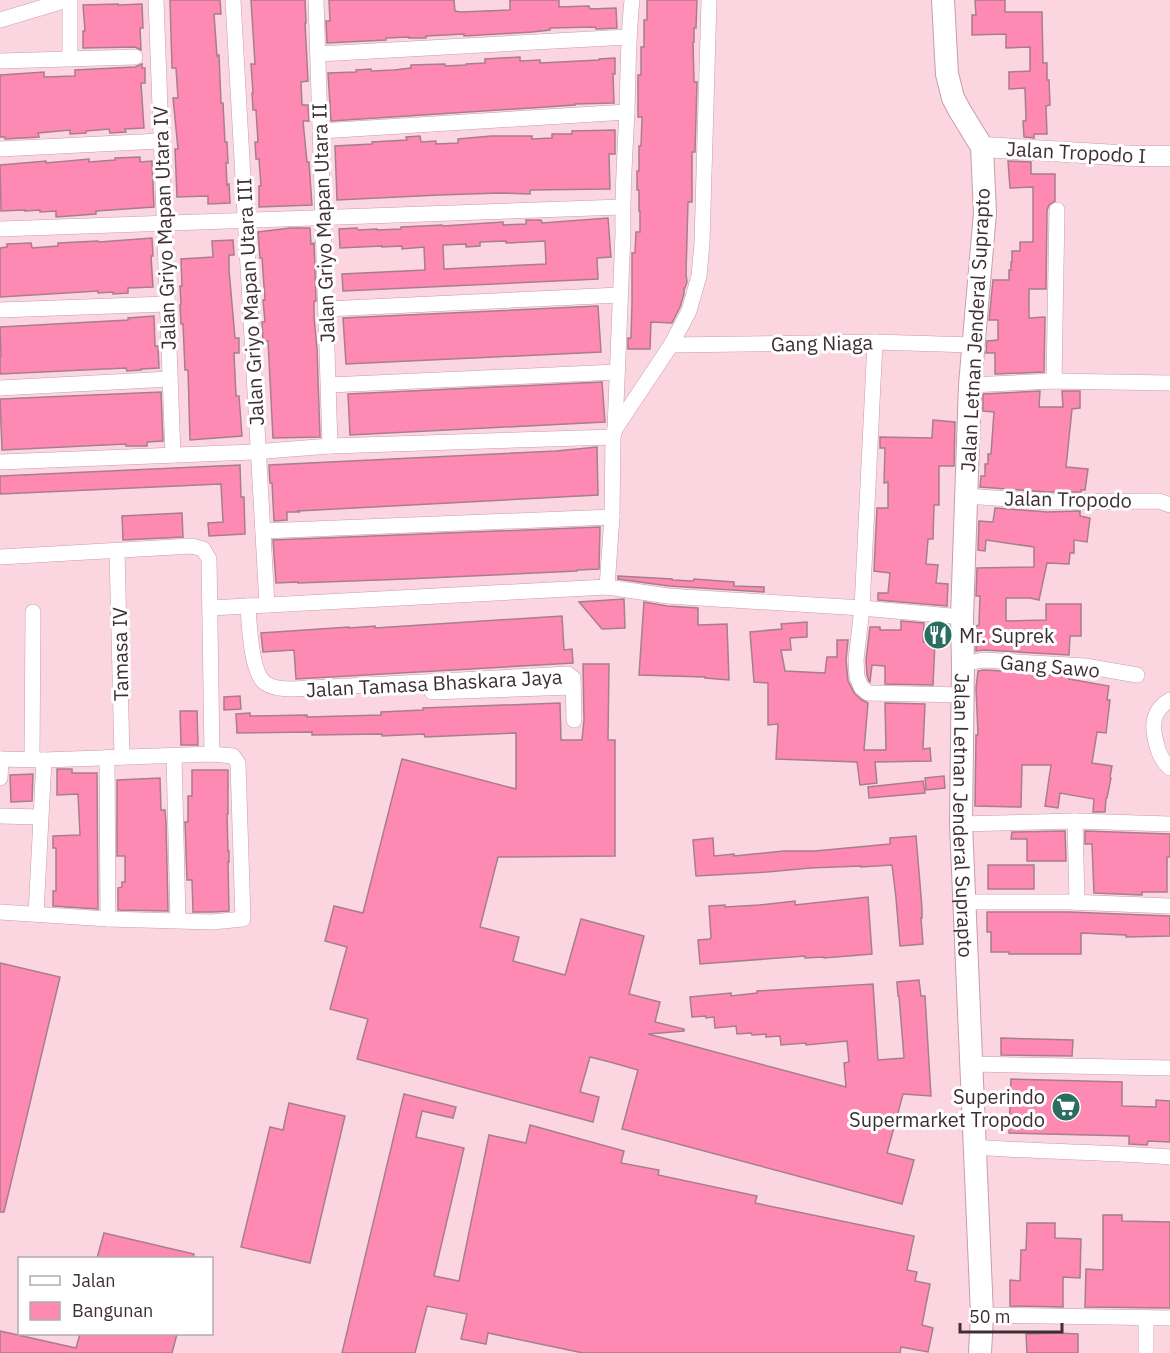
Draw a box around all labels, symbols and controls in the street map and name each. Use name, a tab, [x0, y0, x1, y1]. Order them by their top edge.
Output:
street label: Jalan Griyo Mapan Utara II	[305, 102, 341, 344]
street label: Jalan Griyo Mapan Utara IV	[146, 105, 182, 351]
street label: Jalan Tropodo I	[1005, 135, 1147, 169]
street label: Jalan Griyo Mapan Utara III	[230, 177, 270, 427]
street label: Jalan Letnan Jenderal Suprapto	[954, 187, 996, 473]
street label: Gang Niaga	[771, 329, 874, 357]
street label: Jalan Tropodo	[1004, 484, 1132, 514]
street label: Tamasa IV	[106, 607, 134, 701]
restaurant icon: Mr. Suprek	[922, 619, 954, 651]
place label: Mr. Suprek	[959, 622, 1055, 649]
street label: Gang Sawo	[999, 648, 1101, 684]
street label: Jalan Tamasa Bhaskara Jaya	[305, 663, 563, 703]
street label: Jalan Letnan Jenderal Suprapto	[947, 673, 980, 958]
place label: Superindo Supermarket Tropodo	[849, 1083, 1045, 1133]
supermarket icon: Superindo Supermarket Tropodo	[1050, 1091, 1082, 1123]
legend	[18, 1257, 213, 1335]
text: Jalan	[72, 1269, 116, 1292]
scale bar	[960, 1296, 1062, 1334]
text: Bangunan	[72, 1299, 153, 1322]
text: 50 m	[969, 1305, 1011, 1328]

